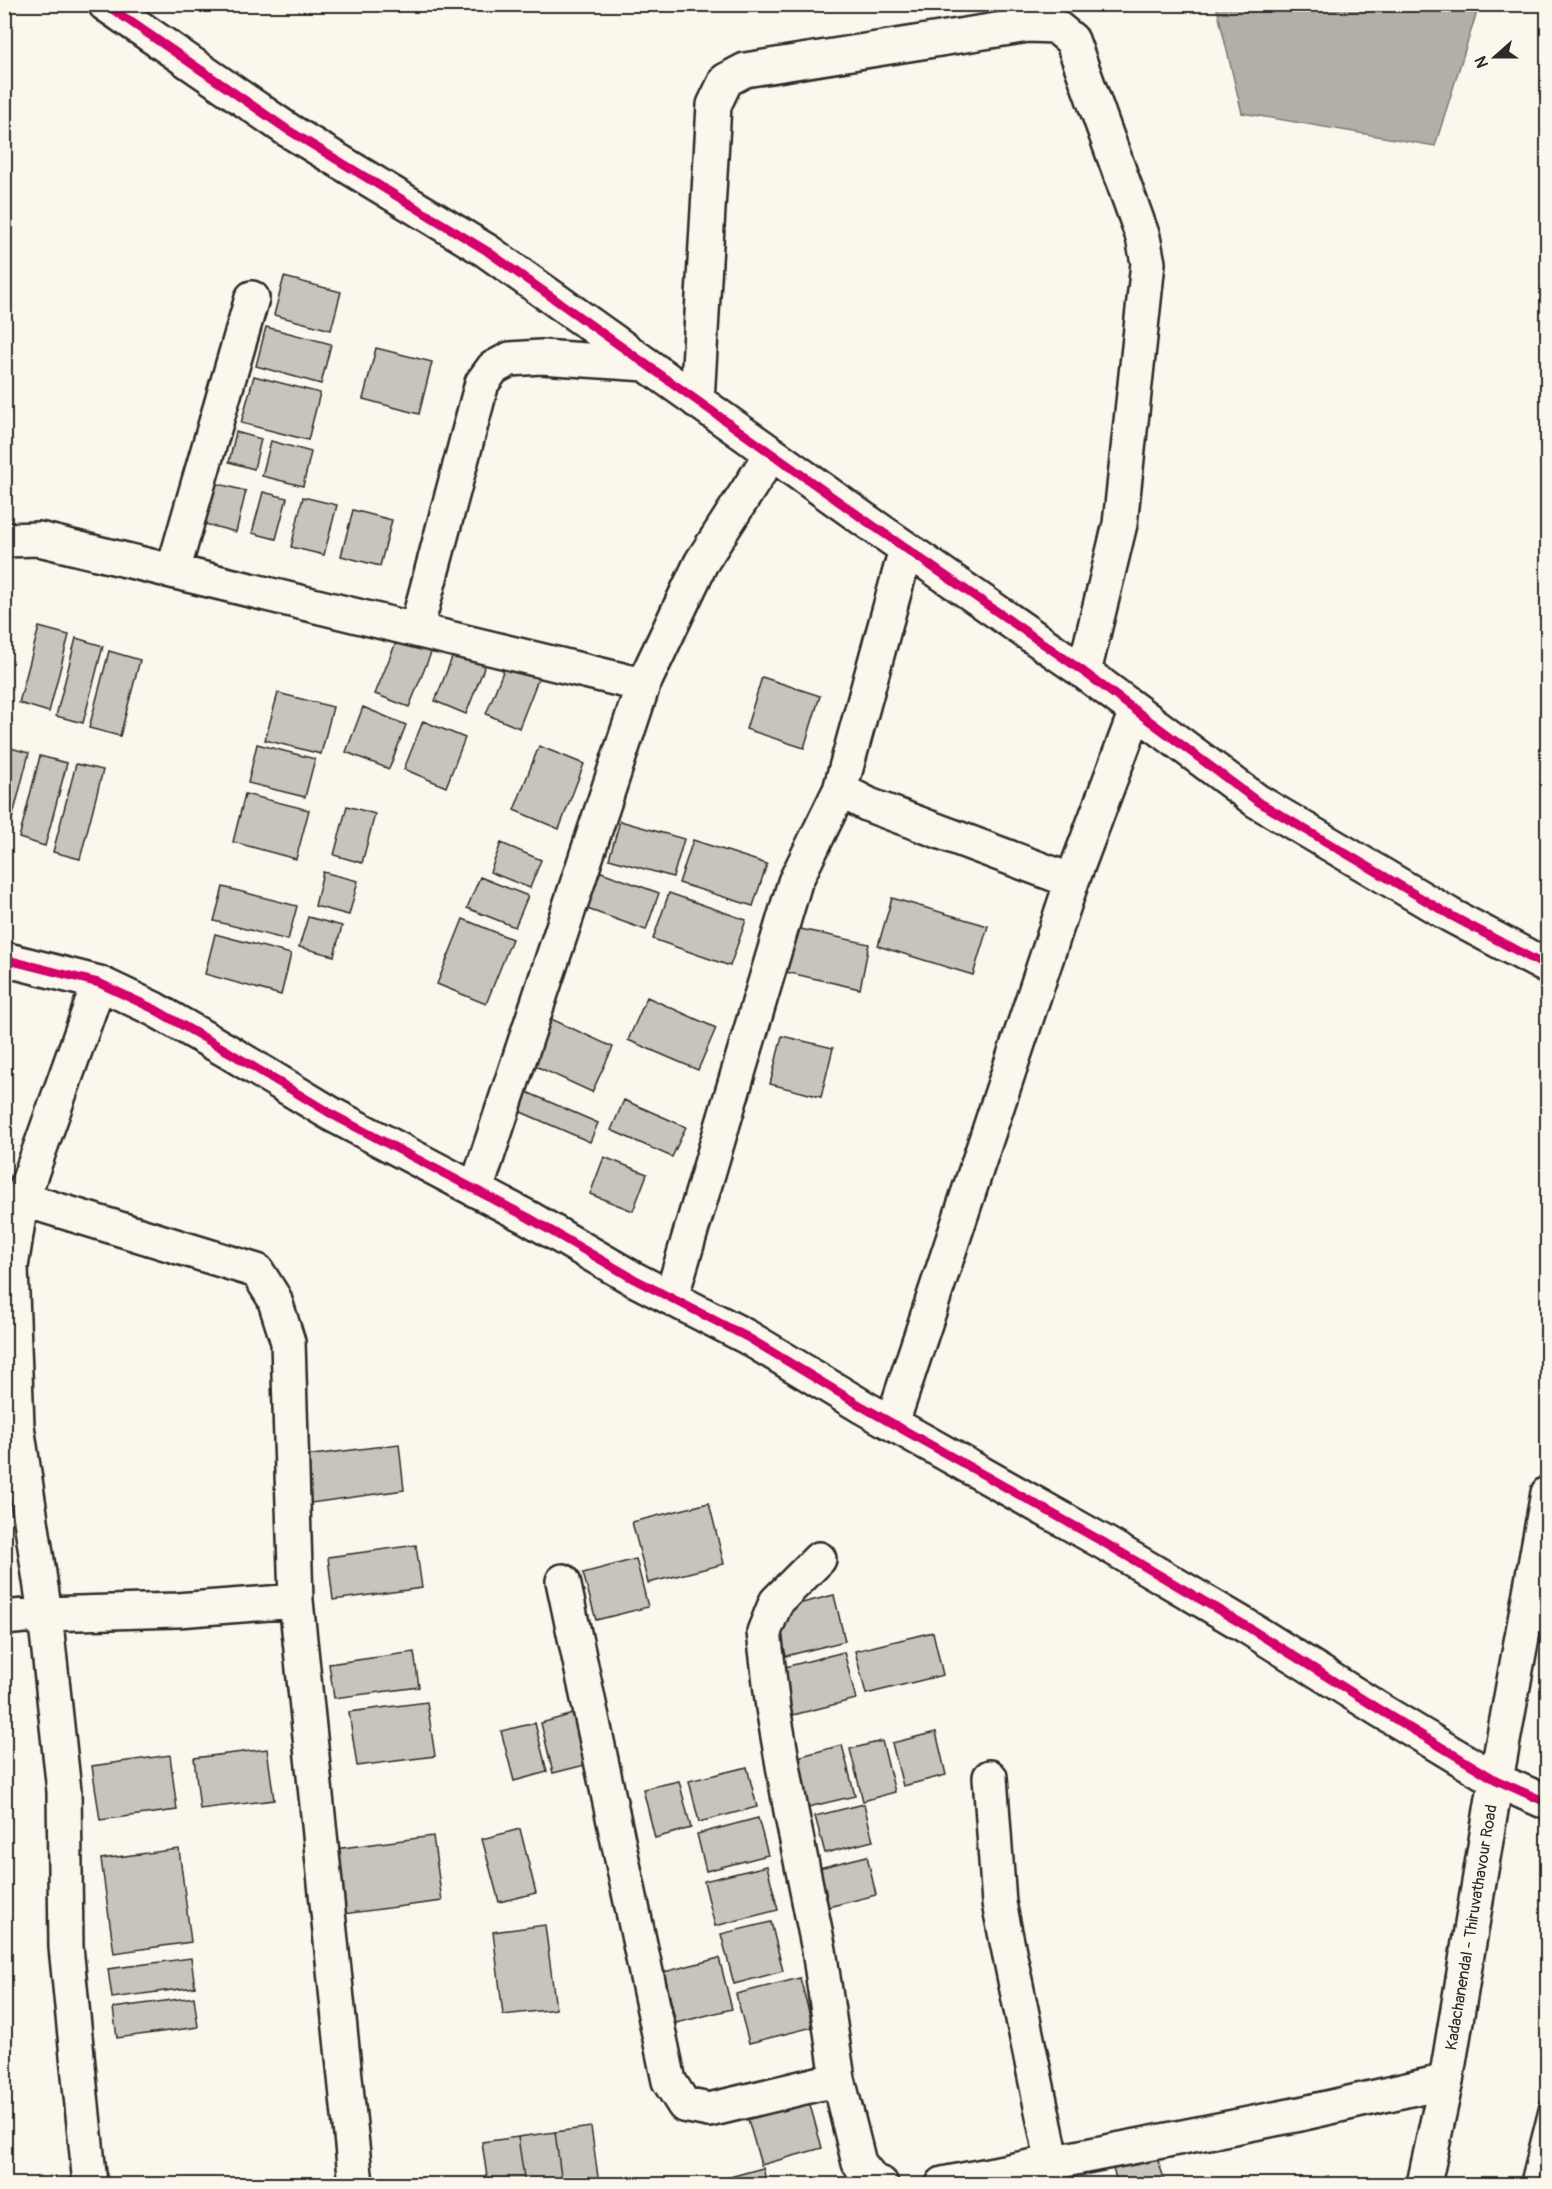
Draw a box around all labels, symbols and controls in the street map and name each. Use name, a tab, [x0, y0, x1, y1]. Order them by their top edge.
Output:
north arrow	[1465, 27, 1525, 87]
text: N	[1471, 53, 1493, 71]
street label: Kadachanendal - Thiruvathavour Road	[1441, 1803, 1502, 2052]

